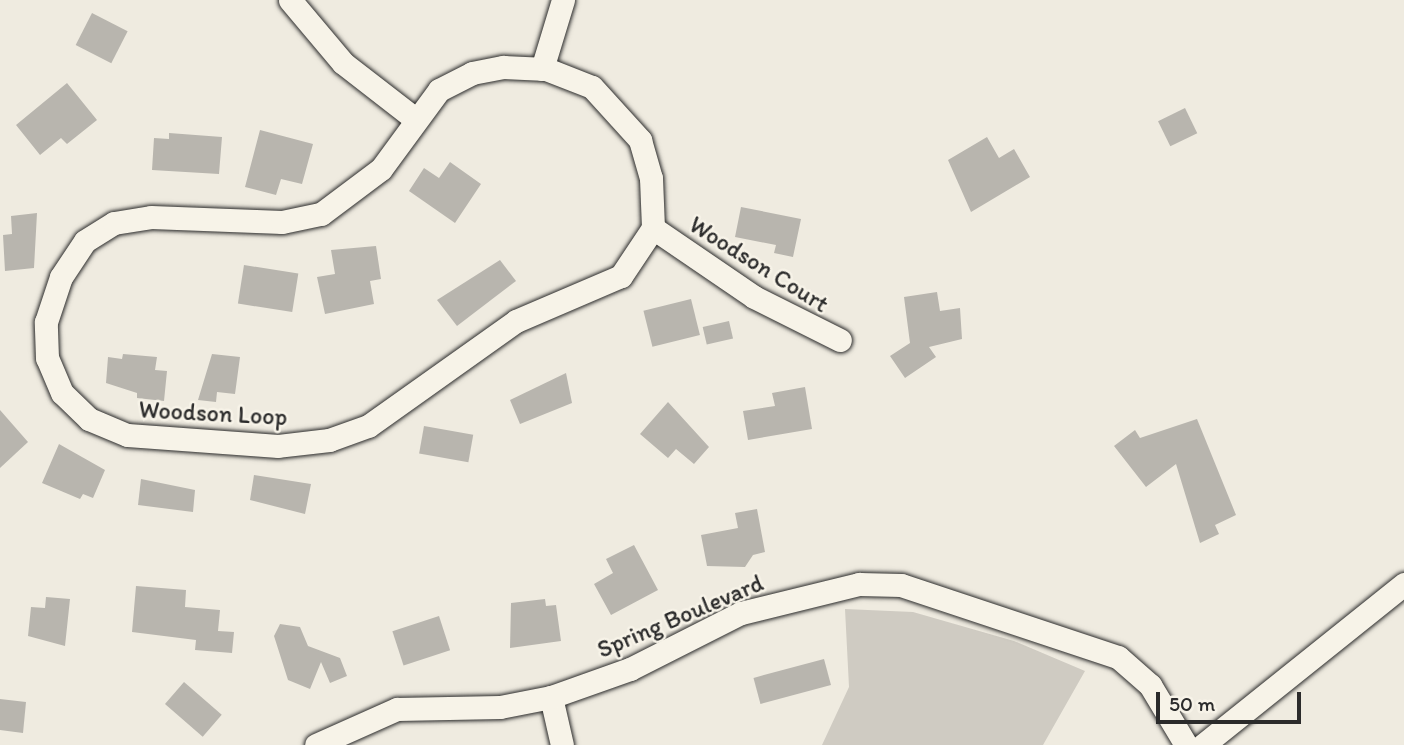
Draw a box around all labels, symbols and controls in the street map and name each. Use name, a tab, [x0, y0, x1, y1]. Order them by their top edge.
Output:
street label: Woodson Court	[684, 210, 834, 318]
street label: Woodson Loop	[138, 395, 288, 431]
street label: Spring Boulevard	[592, 568, 768, 664]
scale bar	[1159, 678, 1304, 722]
text: 50 m	[1169, 691, 1215, 716]

